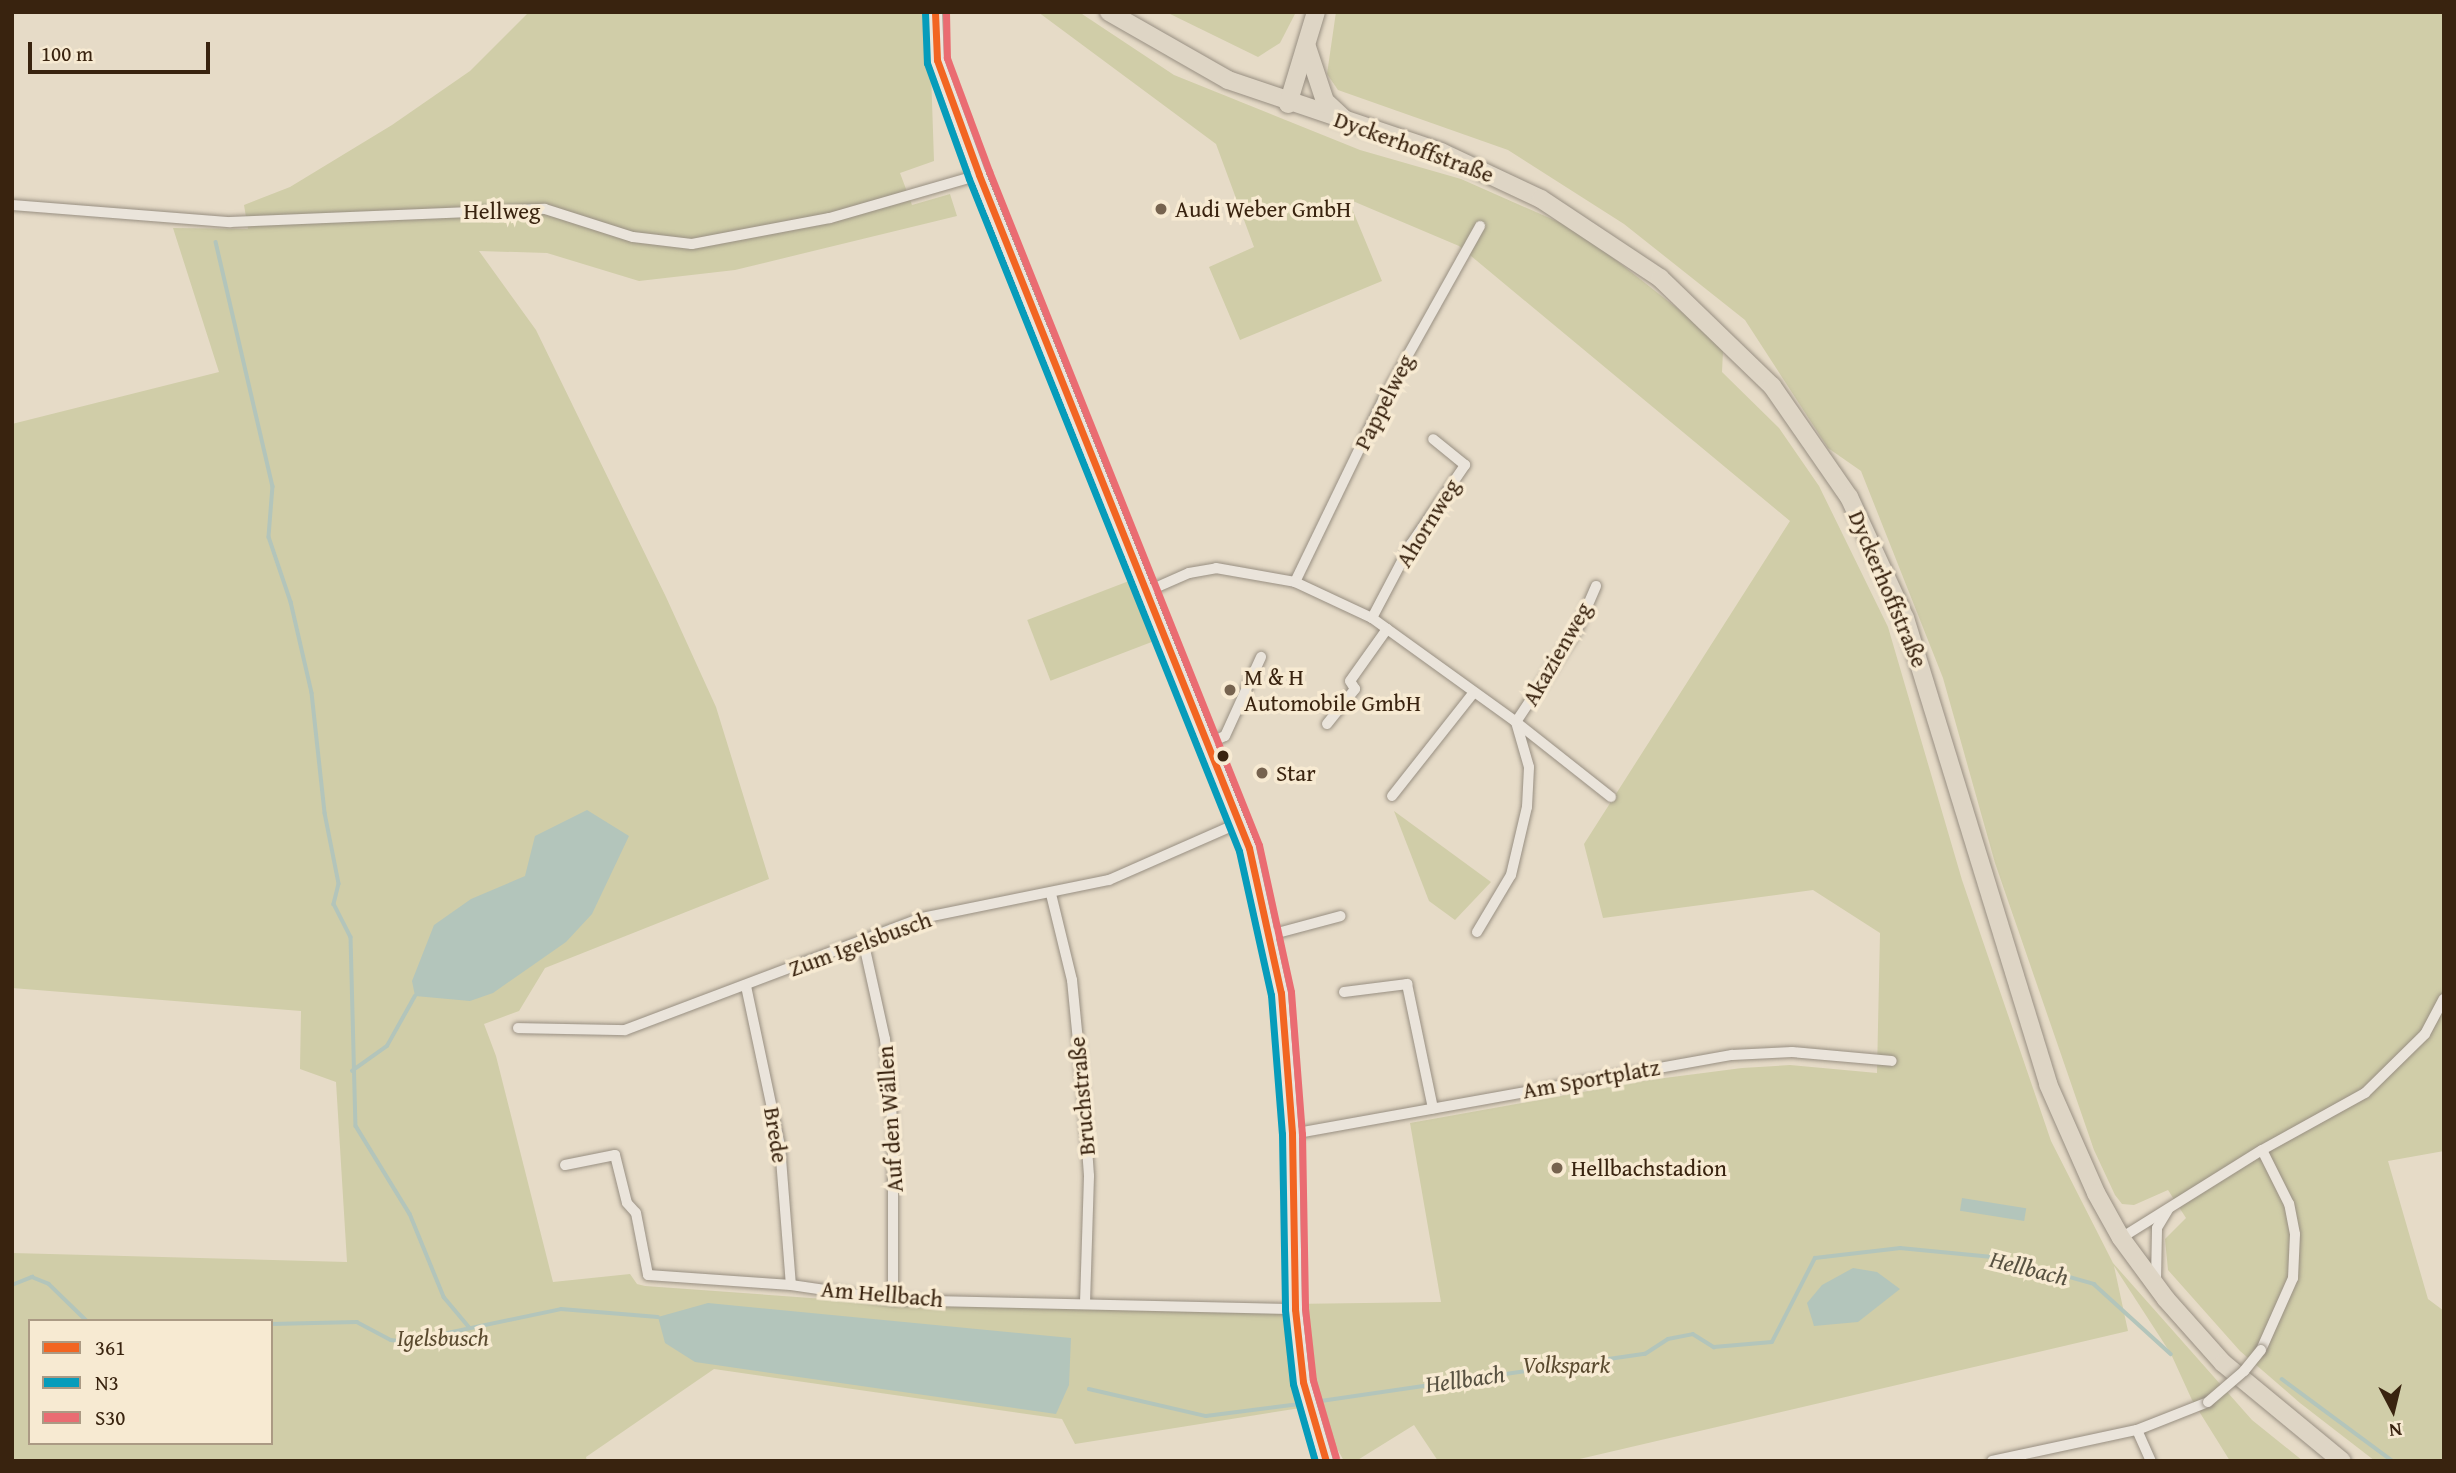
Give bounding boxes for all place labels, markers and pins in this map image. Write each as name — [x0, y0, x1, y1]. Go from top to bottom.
place label: Audi Weber GmbH — [1175, 195, 1351, 223]
marker: Audi Weber GmbH — [1153, 201, 1169, 217]
place label: M & H Automobile GmbH — [1244, 663, 1421, 717]
marker: M & H Automobile GmbH — [1222, 682, 1238, 698]
unlabelled marker — [1216, 749, 1230, 763]
place label: Star — [1276, 759, 1316, 787]
marker: Star — [1254, 765, 1270, 781]
place label: Hellbachstadion — [1571, 1154, 1727, 1182]
marker: Hellbachstadion — [1549, 1160, 1565, 1176]

